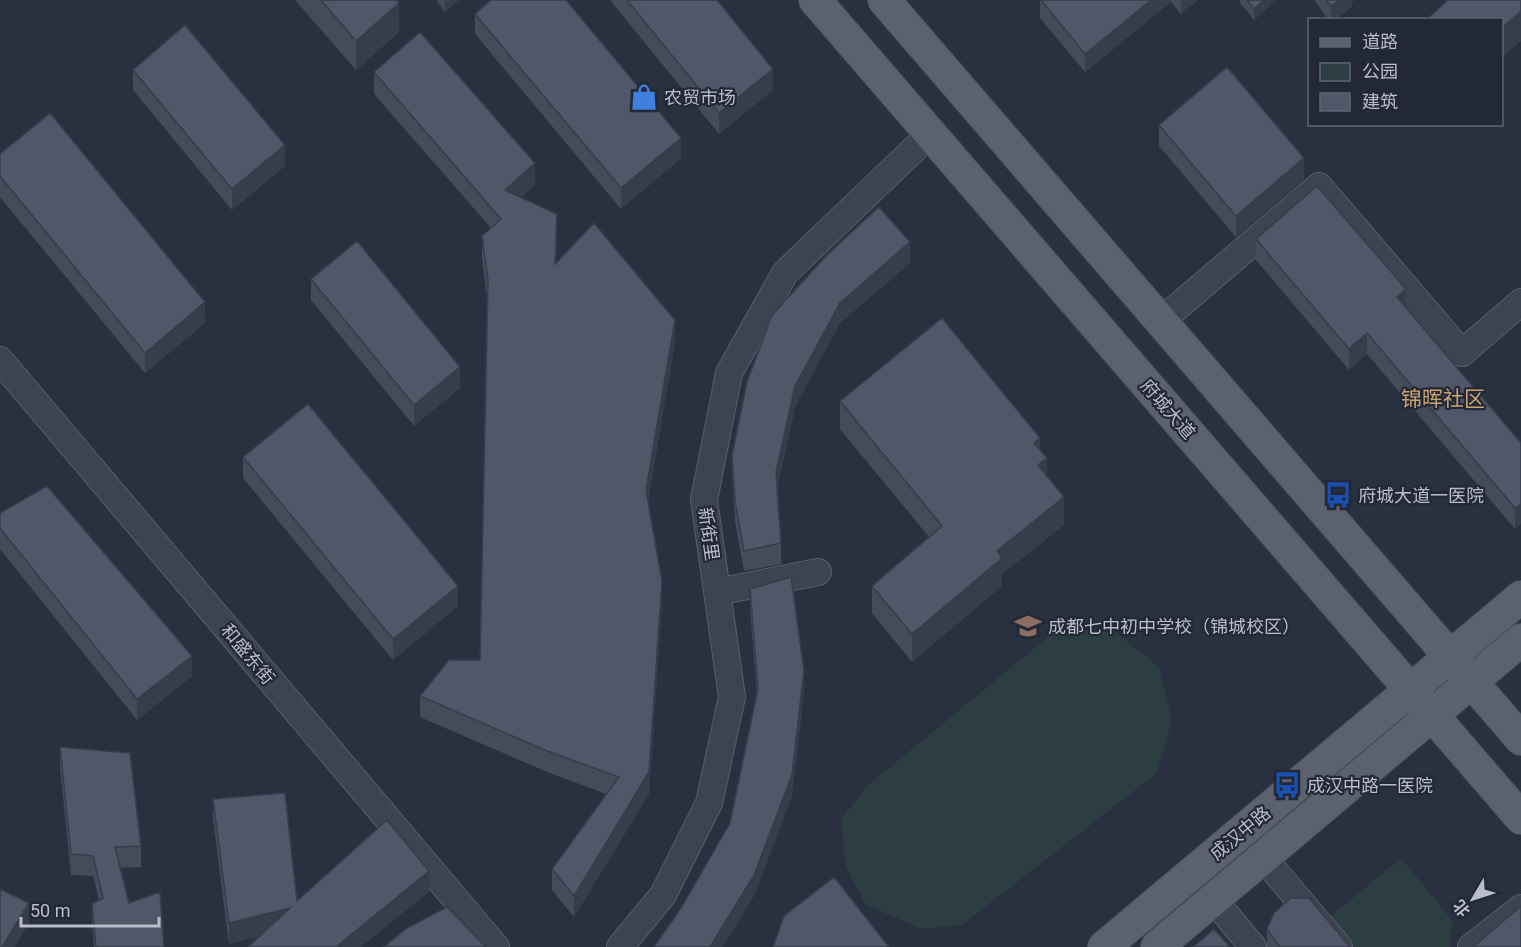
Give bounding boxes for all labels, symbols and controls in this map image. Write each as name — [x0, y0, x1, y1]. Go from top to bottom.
legend — [1308, 18, 1503, 126]
text: 道路 — [1362, 31, 1398, 52]
text: 公园 — [1362, 61, 1398, 82]
shop icon: 农贸市场 — [629, 82, 659, 112]
place label: 农贸市场 — [664, 87, 736, 108]
text: 建筑 — [1362, 91, 1398, 112]
street label: 府城大道 — [1136, 375, 1200, 443]
district label: 锦晖社区 — [1401, 387, 1485, 411]
bus stop icon: 府城大道一医院 — [1323, 480, 1353, 510]
place label: 府城大道一医院 — [1358, 485, 1484, 506]
street label: 新街里 — [695, 506, 723, 562]
school or university icon: 成都七中初中学校（锦城校区） — [1013, 611, 1043, 641]
place label: 成都七中初中学校（锦城校区） — [1048, 616, 1300, 637]
street label: 和盛东街 — [217, 620, 279, 688]
bus stop icon: 成汉中路一医院 — [1272, 770, 1302, 800]
place label: 成汉中路一医院 — [1307, 775, 1433, 796]
street label: 成汉中路 — [1206, 802, 1274, 864]
north arrow — [1443, 869, 1503, 929]
scale bar — [21, 890, 159, 928]
text: 北 — [1449, 896, 1474, 920]
text: 50 m — [30, 900, 70, 921]

